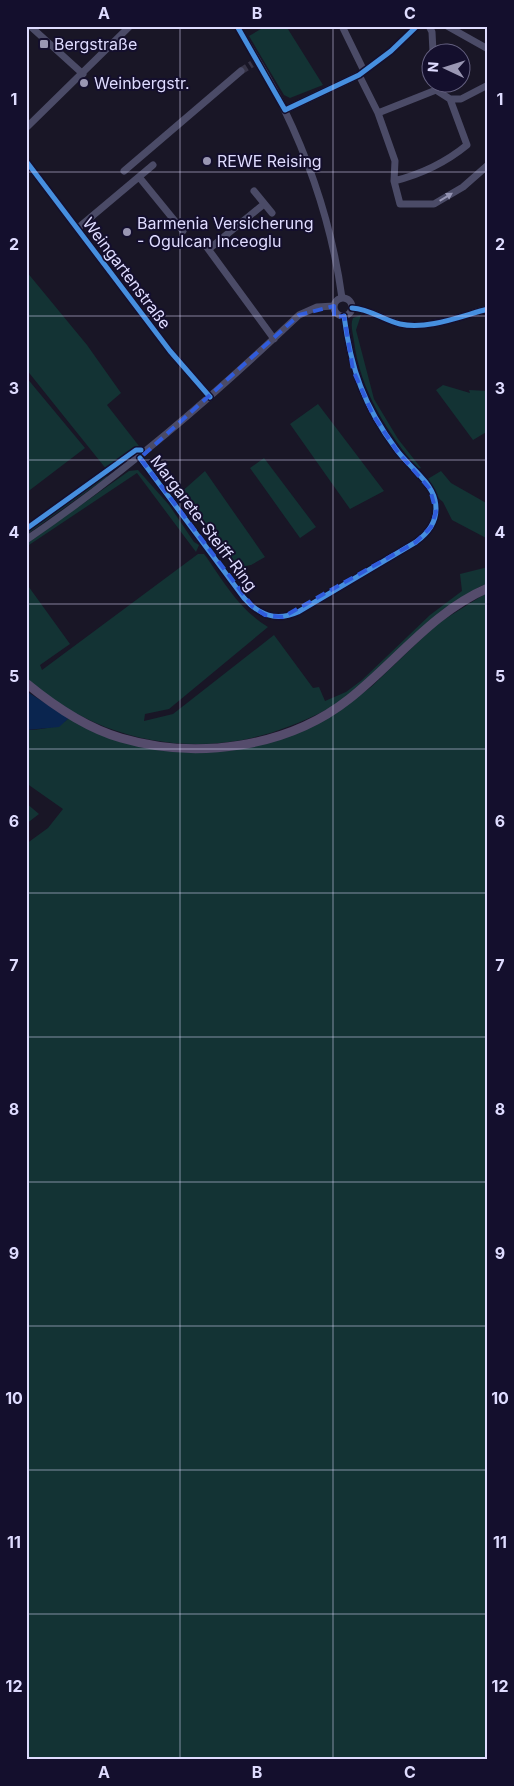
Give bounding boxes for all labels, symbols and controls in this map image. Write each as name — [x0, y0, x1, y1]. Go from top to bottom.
text: A — [98, 3, 110, 23]
text: B — [252, 3, 262, 23]
text: C — [404, 3, 416, 23]
place label: Bergstraße — [54, 34, 137, 54]
marker: Bergstraße — [38, 38, 50, 50]
north arrow — [422, 42, 472, 92]
text: N — [424, 61, 441, 73]
place label: Weinbergstr. — [94, 73, 190, 93]
marker: Weinbergstr. — [78, 77, 90, 89]
text: 1 — [11, 89, 17, 109]
text: 1 — [497, 89, 503, 109]
place label: REWE Reising — [217, 151, 322, 171]
marker: REWE Reising — [201, 155, 213, 167]
one-way arrow — [440, 192, 453, 201]
street label: Weingartenstraße — [79, 213, 175, 333]
place label: Barmenia Versicherung - Ogulcan Inceoglu — [137, 213, 313, 251]
marker: Barmenia Versicherung - Ogulcan Inceoglu — [121, 226, 133, 238]
text: 2 — [9, 234, 19, 254]
text: 2 — [495, 234, 505, 254]
text: 3 — [9, 378, 19, 398]
text: 3 — [495, 378, 505, 398]
street label: Margarete-Steiff-Ring — [146, 451, 262, 595]
text: 4 — [9, 522, 20, 542]
text: 4 — [495, 522, 506, 542]
text: 5 — [9, 666, 19, 686]
text: 5 — [495, 666, 505, 686]
text: 6 — [9, 811, 19, 831]
text: 6 — [495, 811, 505, 831]
text: 7 — [9, 955, 19, 975]
text: 7 — [495, 955, 505, 975]
text: 8 — [9, 1099, 19, 1119]
text: 8 — [495, 1099, 505, 1119]
text: 9 — [9, 1243, 19, 1263]
text: 9 — [495, 1243, 505, 1263]
text: 10 — [5, 1388, 23, 1408]
text: 10 — [491, 1388, 509, 1408]
text: 11 — [7, 1532, 21, 1552]
text: 11 — [493, 1532, 507, 1552]
text: 12 — [6, 1676, 22, 1696]
text: 12 — [492, 1676, 508, 1696]
text: A — [98, 1762, 110, 1782]
text: B — [252, 1762, 262, 1782]
text: C — [404, 1762, 416, 1782]

